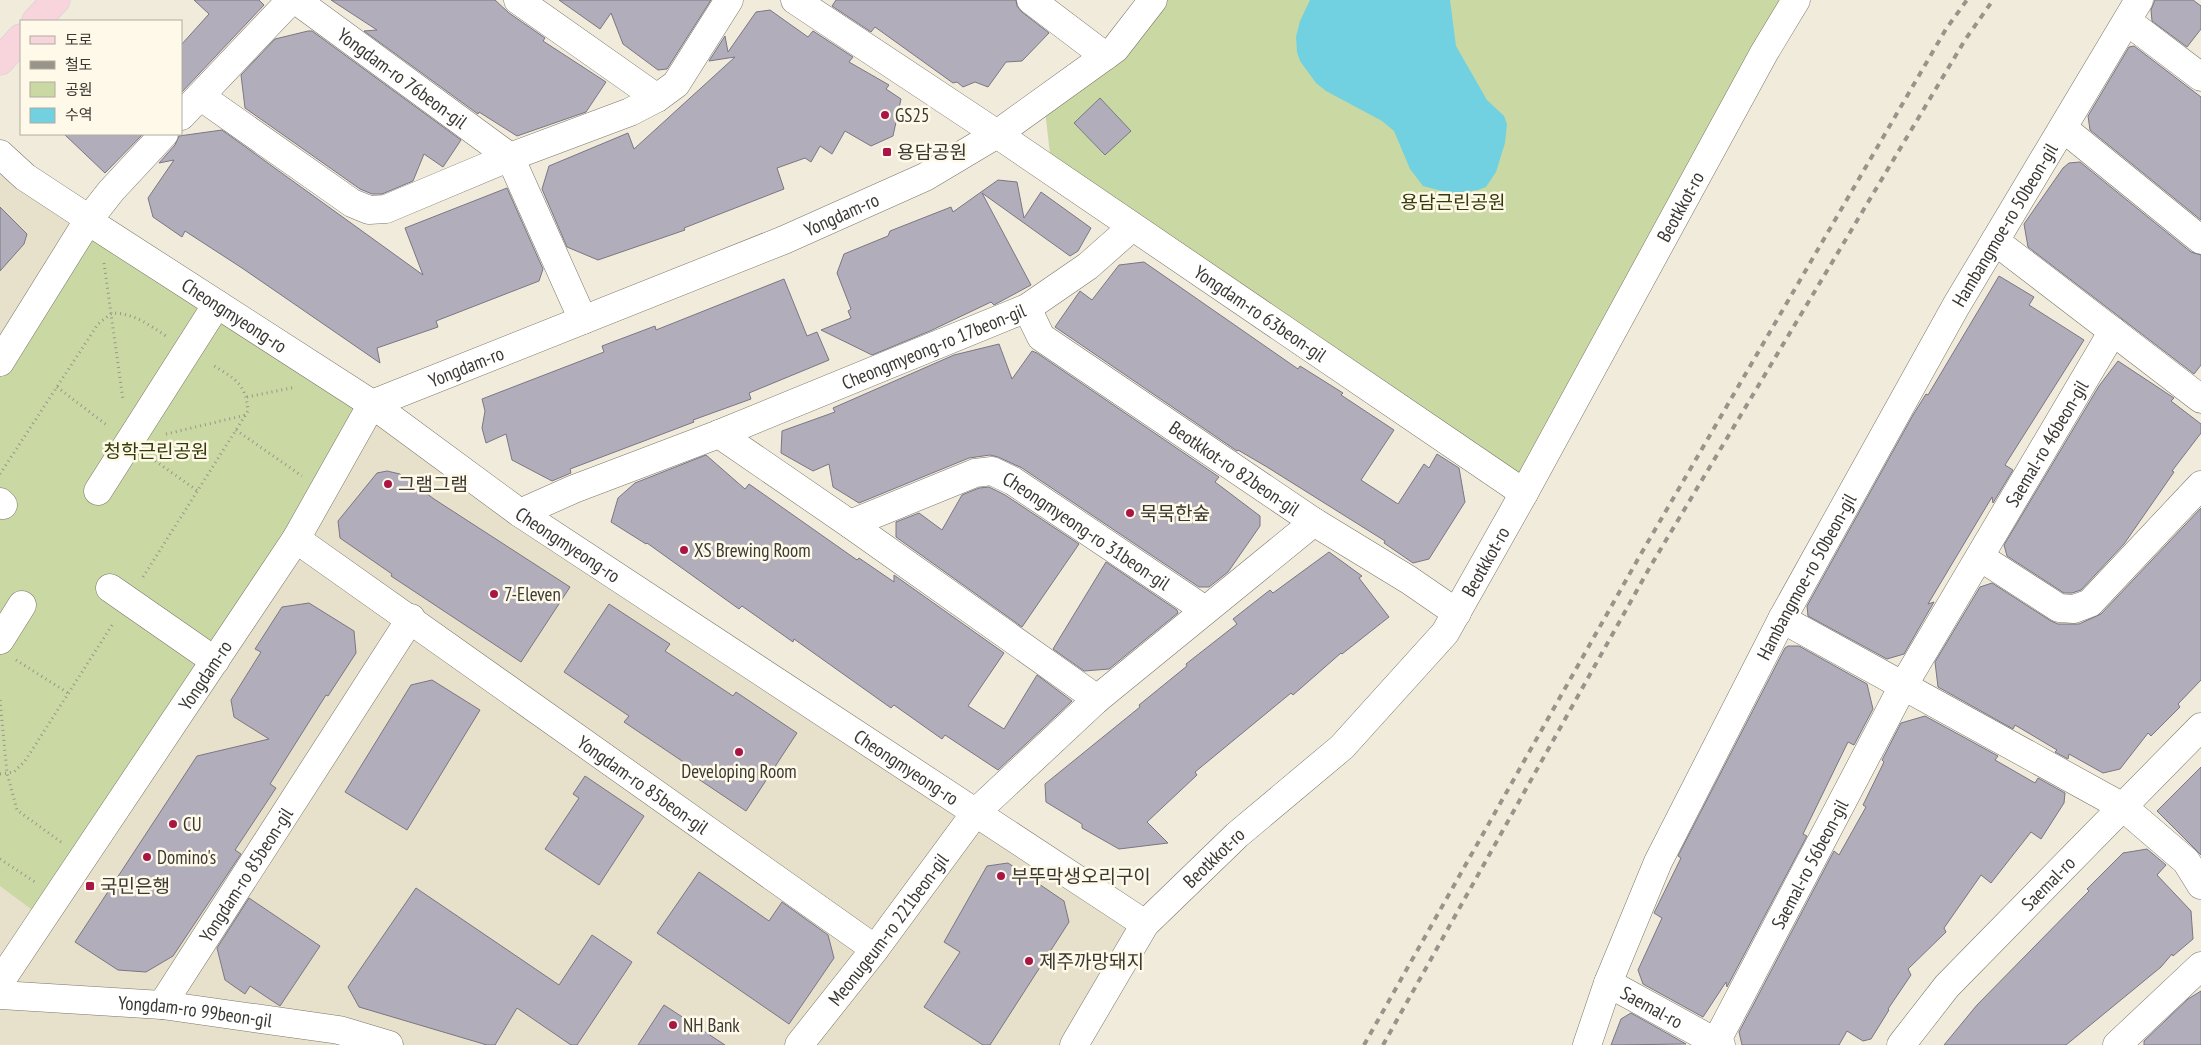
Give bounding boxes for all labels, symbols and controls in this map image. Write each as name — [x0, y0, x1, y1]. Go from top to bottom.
legend — [20, 20, 182, 135]
street label: Yongdam-ro 76beon-gil — [333, 22, 473, 134]
text: 도로 — [65, 30, 93, 49]
text: 철도 — [65, 55, 93, 74]
text: 공원 — [65, 80, 93, 99]
place label: GS25 — [895, 103, 930, 127]
text: 수역 — [65, 105, 93, 124]
marker: GS25 — [879, 109, 891, 121]
street label: Hambangmoe-ro 50beon-gil — [1947, 138, 2063, 311]
place label: 용담공원 — [897, 140, 967, 164]
marker: 용담공원 — [881, 146, 893, 158]
street label: Beotkkot-ro — [1651, 167, 1709, 246]
street label: Yongdam-ro — [800, 187, 882, 241]
park label: 용담근린공원 — [1401, 190, 1505, 214]
street label: Yongdam-ro 63beon-gil — [1189, 260, 1332, 367]
street label: Cheongmyeong-ro — [177, 273, 291, 358]
street label: Cheongmyeong-ro 17beon-gil — [838, 298, 1030, 395]
street label: Yongdam-ro — [425, 341, 507, 392]
street label: Saemal-ro 46beon-gil — [2000, 375, 2094, 511]
street label: Beotkkot-ro 82beon-gil — [1165, 415, 1305, 521]
park label: 청학근린공원 — [104, 439, 208, 463]
street label: Cheongmyeong-ro 31beon-gil — [999, 466, 1175, 595]
place label: 그램그램 — [398, 472, 468, 496]
marker: 그램그램 — [382, 478, 394, 490]
street label: Hambangmoe-ro 50beon-gil — [1751, 489, 1862, 664]
street label: Cheongmyeong-ro — [511, 501, 625, 588]
place label: 묵묵한숲 — [1140, 501, 1210, 525]
marker: 묵묵한숲 — [1124, 507, 1136, 519]
street label: Beotkkot-ro — [1456, 522, 1515, 601]
place label: XS Brewing Room — [694, 538, 811, 562]
marker: XS Brewing Room — [678, 544, 690, 556]
place label: 7-Eleven — [504, 582, 561, 606]
marker: 7-Eleven — [488, 588, 500, 600]
street label: Yongdam-ro — [173, 636, 237, 715]
street label: Cheongmyeong-ro — [849, 724, 963, 810]
street label: Yongdam-ro 85beon-gil — [573, 730, 714, 840]
marker: Developing Room — [733, 746, 745, 758]
place label: Developing Room — [681, 759, 797, 783]
street label: Saemal-ro 56beon-gil — [1766, 795, 1854, 933]
street label: Yongdam-ro 85beon-gil — [194, 802, 298, 946]
place label: CU — [183, 812, 202, 836]
marker: CU — [167, 818, 179, 830]
street label: Beotkkot-ro — [1178, 822, 1249, 893]
place label: Domino's — [157, 845, 216, 869]
street label: Meonugeum-ro 221beon-gil — [823, 848, 954, 1010]
marker: Domino's — [141, 851, 153, 863]
street label: Saemal-ro — [2016, 851, 2080, 915]
place label: 부뚜막생오리구이 — [1011, 864, 1151, 888]
marker: 부뚜막생오리구이 — [995, 870, 1007, 882]
place label: 국민은행 — [100, 874, 170, 898]
marker: 국민은행 — [84, 880, 96, 892]
place label: 제주까망돼지 — [1039, 949, 1144, 973]
marker: 제주까망돼지 — [1023, 955, 1035, 967]
street label: Saemal-ro — [1617, 980, 1687, 1034]
street label: Yongdam-ro 99beon-gil — [117, 990, 274, 1033]
place label: NH Bank — [683, 1013, 740, 1037]
marker: NH Bank — [667, 1019, 679, 1031]

